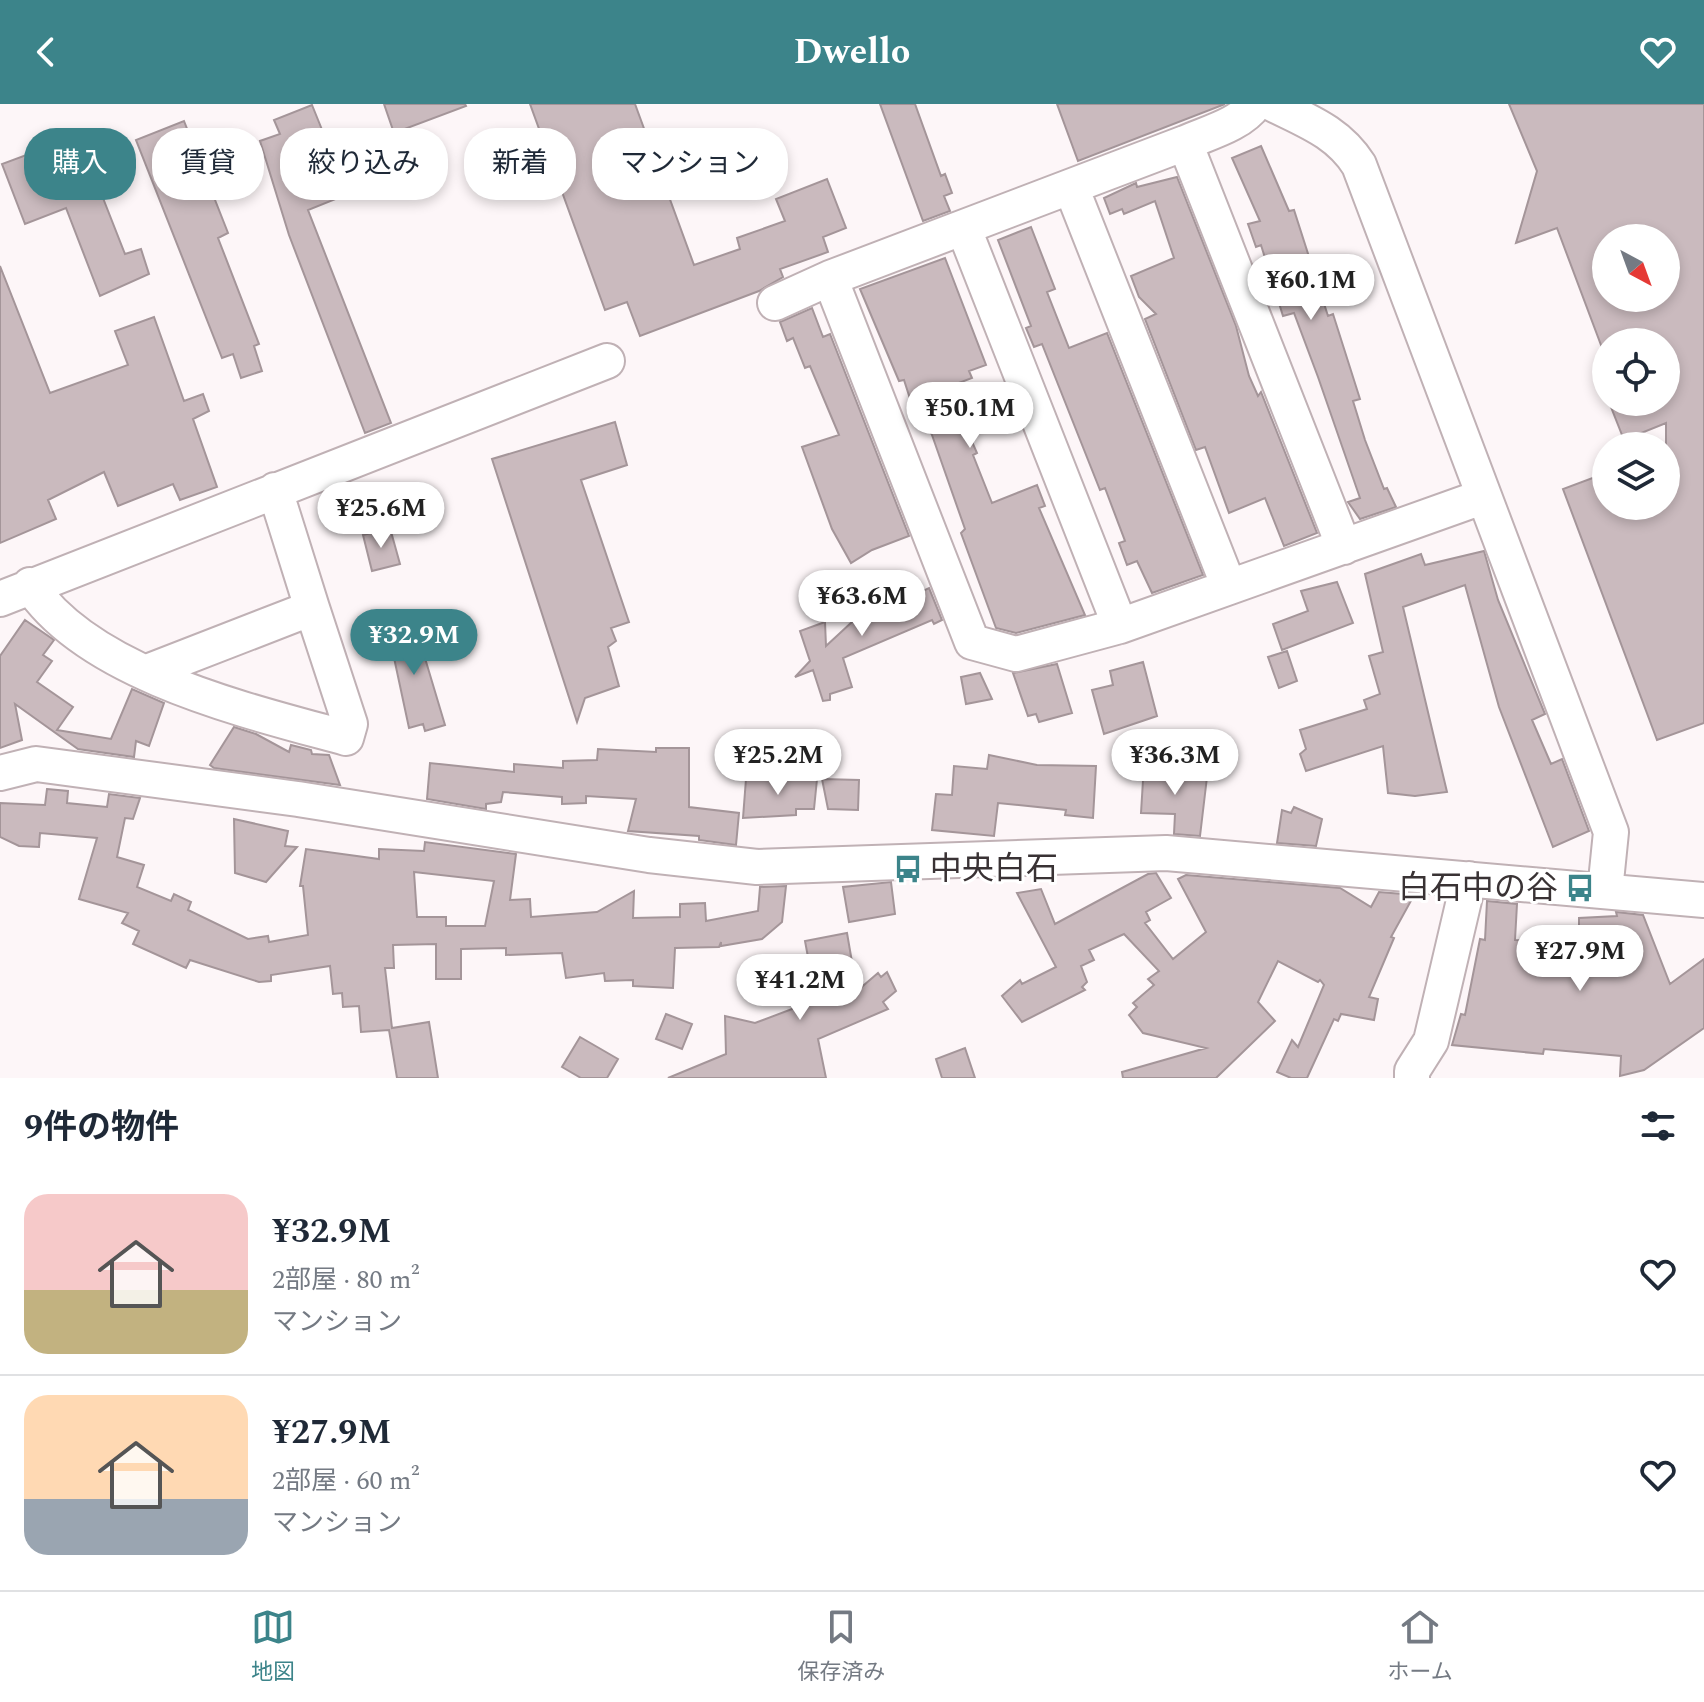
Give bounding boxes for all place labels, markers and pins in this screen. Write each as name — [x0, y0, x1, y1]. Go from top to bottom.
pin: ¥60.1M — [1246, 254, 1376, 322]
pin: ¥50.1M — [905, 382, 1035, 450]
pin: ¥25.6M — [316, 482, 446, 550]
pin: ¥63.6M — [797, 570, 927, 638]
pin: ¥32.9M — [349, 609, 479, 677]
pin: ¥25.2M — [713, 729, 843, 797]
pin: ¥36.3M — [1110, 729, 1240, 797]
place label: 中央白石 — [930, 845, 1058, 894]
bus stop icon: 中央白石 — [893, 854, 923, 884]
place label: 白石中の谷 — [1398, 864, 1558, 913]
bus stop icon: 白石中の谷 — [1565, 873, 1595, 903]
pin: ¥27.9M — [1515, 925, 1645, 993]
pin: ¥41.2M — [735, 954, 865, 1022]

